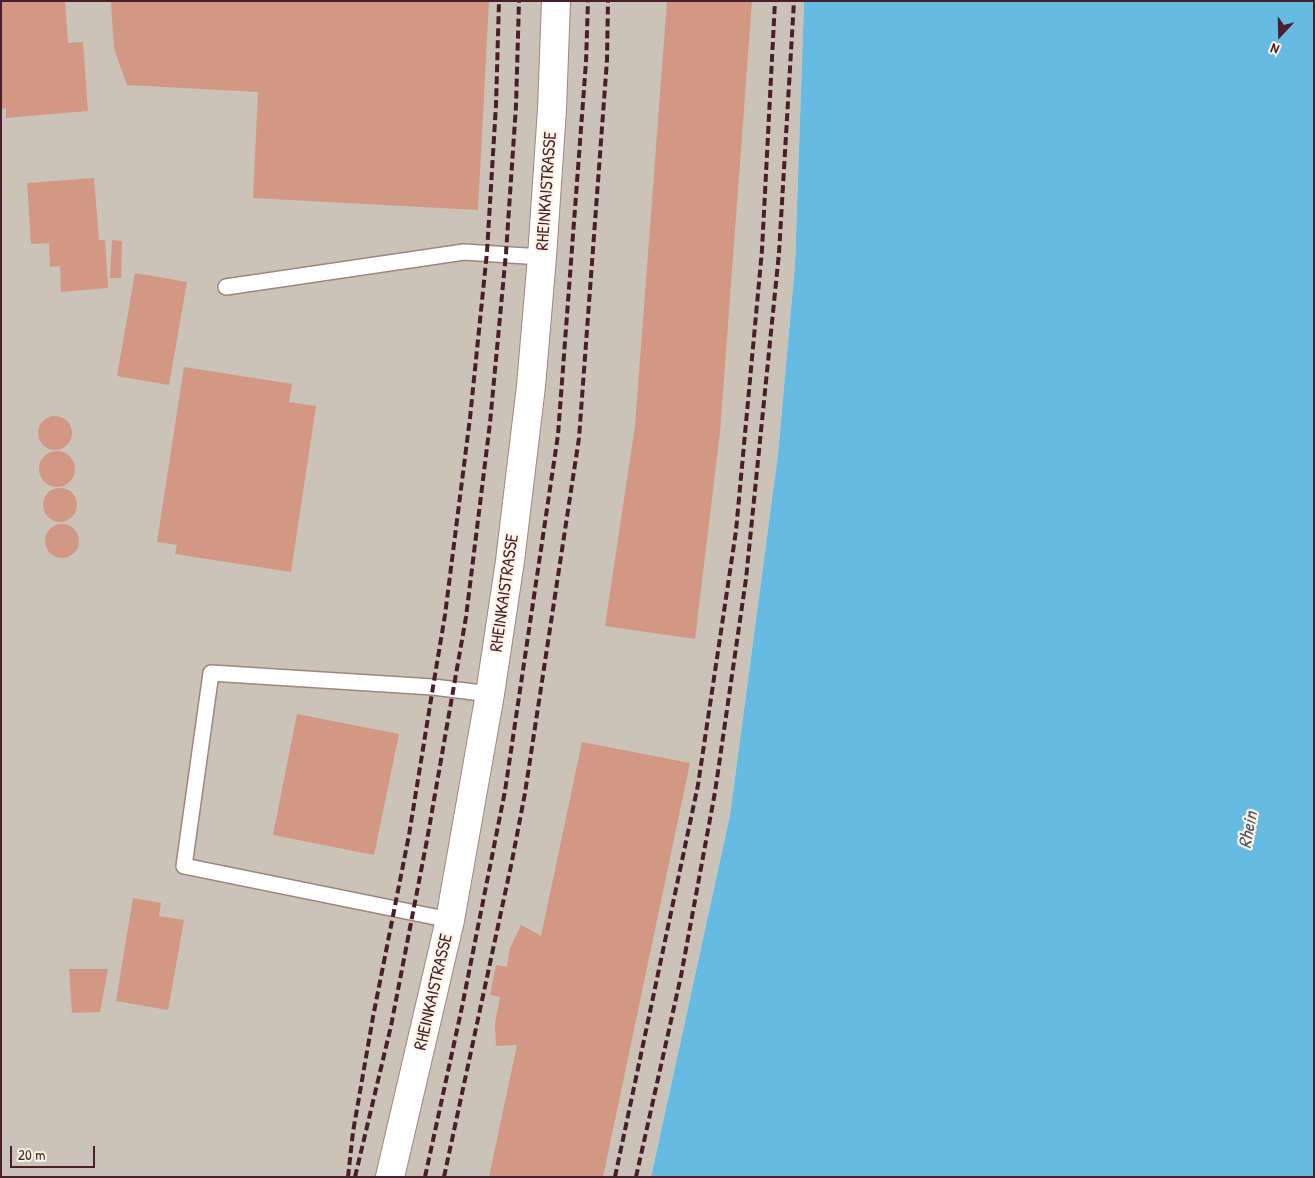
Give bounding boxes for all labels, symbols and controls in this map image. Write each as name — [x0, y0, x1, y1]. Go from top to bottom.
north arrow — [1255, 10, 1305, 60]
text: N — [1268, 39, 1281, 60]
street label: RHEINKAISTRASSE — [532, 131, 562, 251]
street label: RHEINKAISTRASSE — [486, 533, 524, 653]
water label: Rhein — [1234, 810, 1264, 850]
street label: RHEINKAISTRASSE — [410, 932, 458, 1052]
scale bar — [12, 1136, 98, 1168]
text: 20 m — [18, 1144, 45, 1165]

